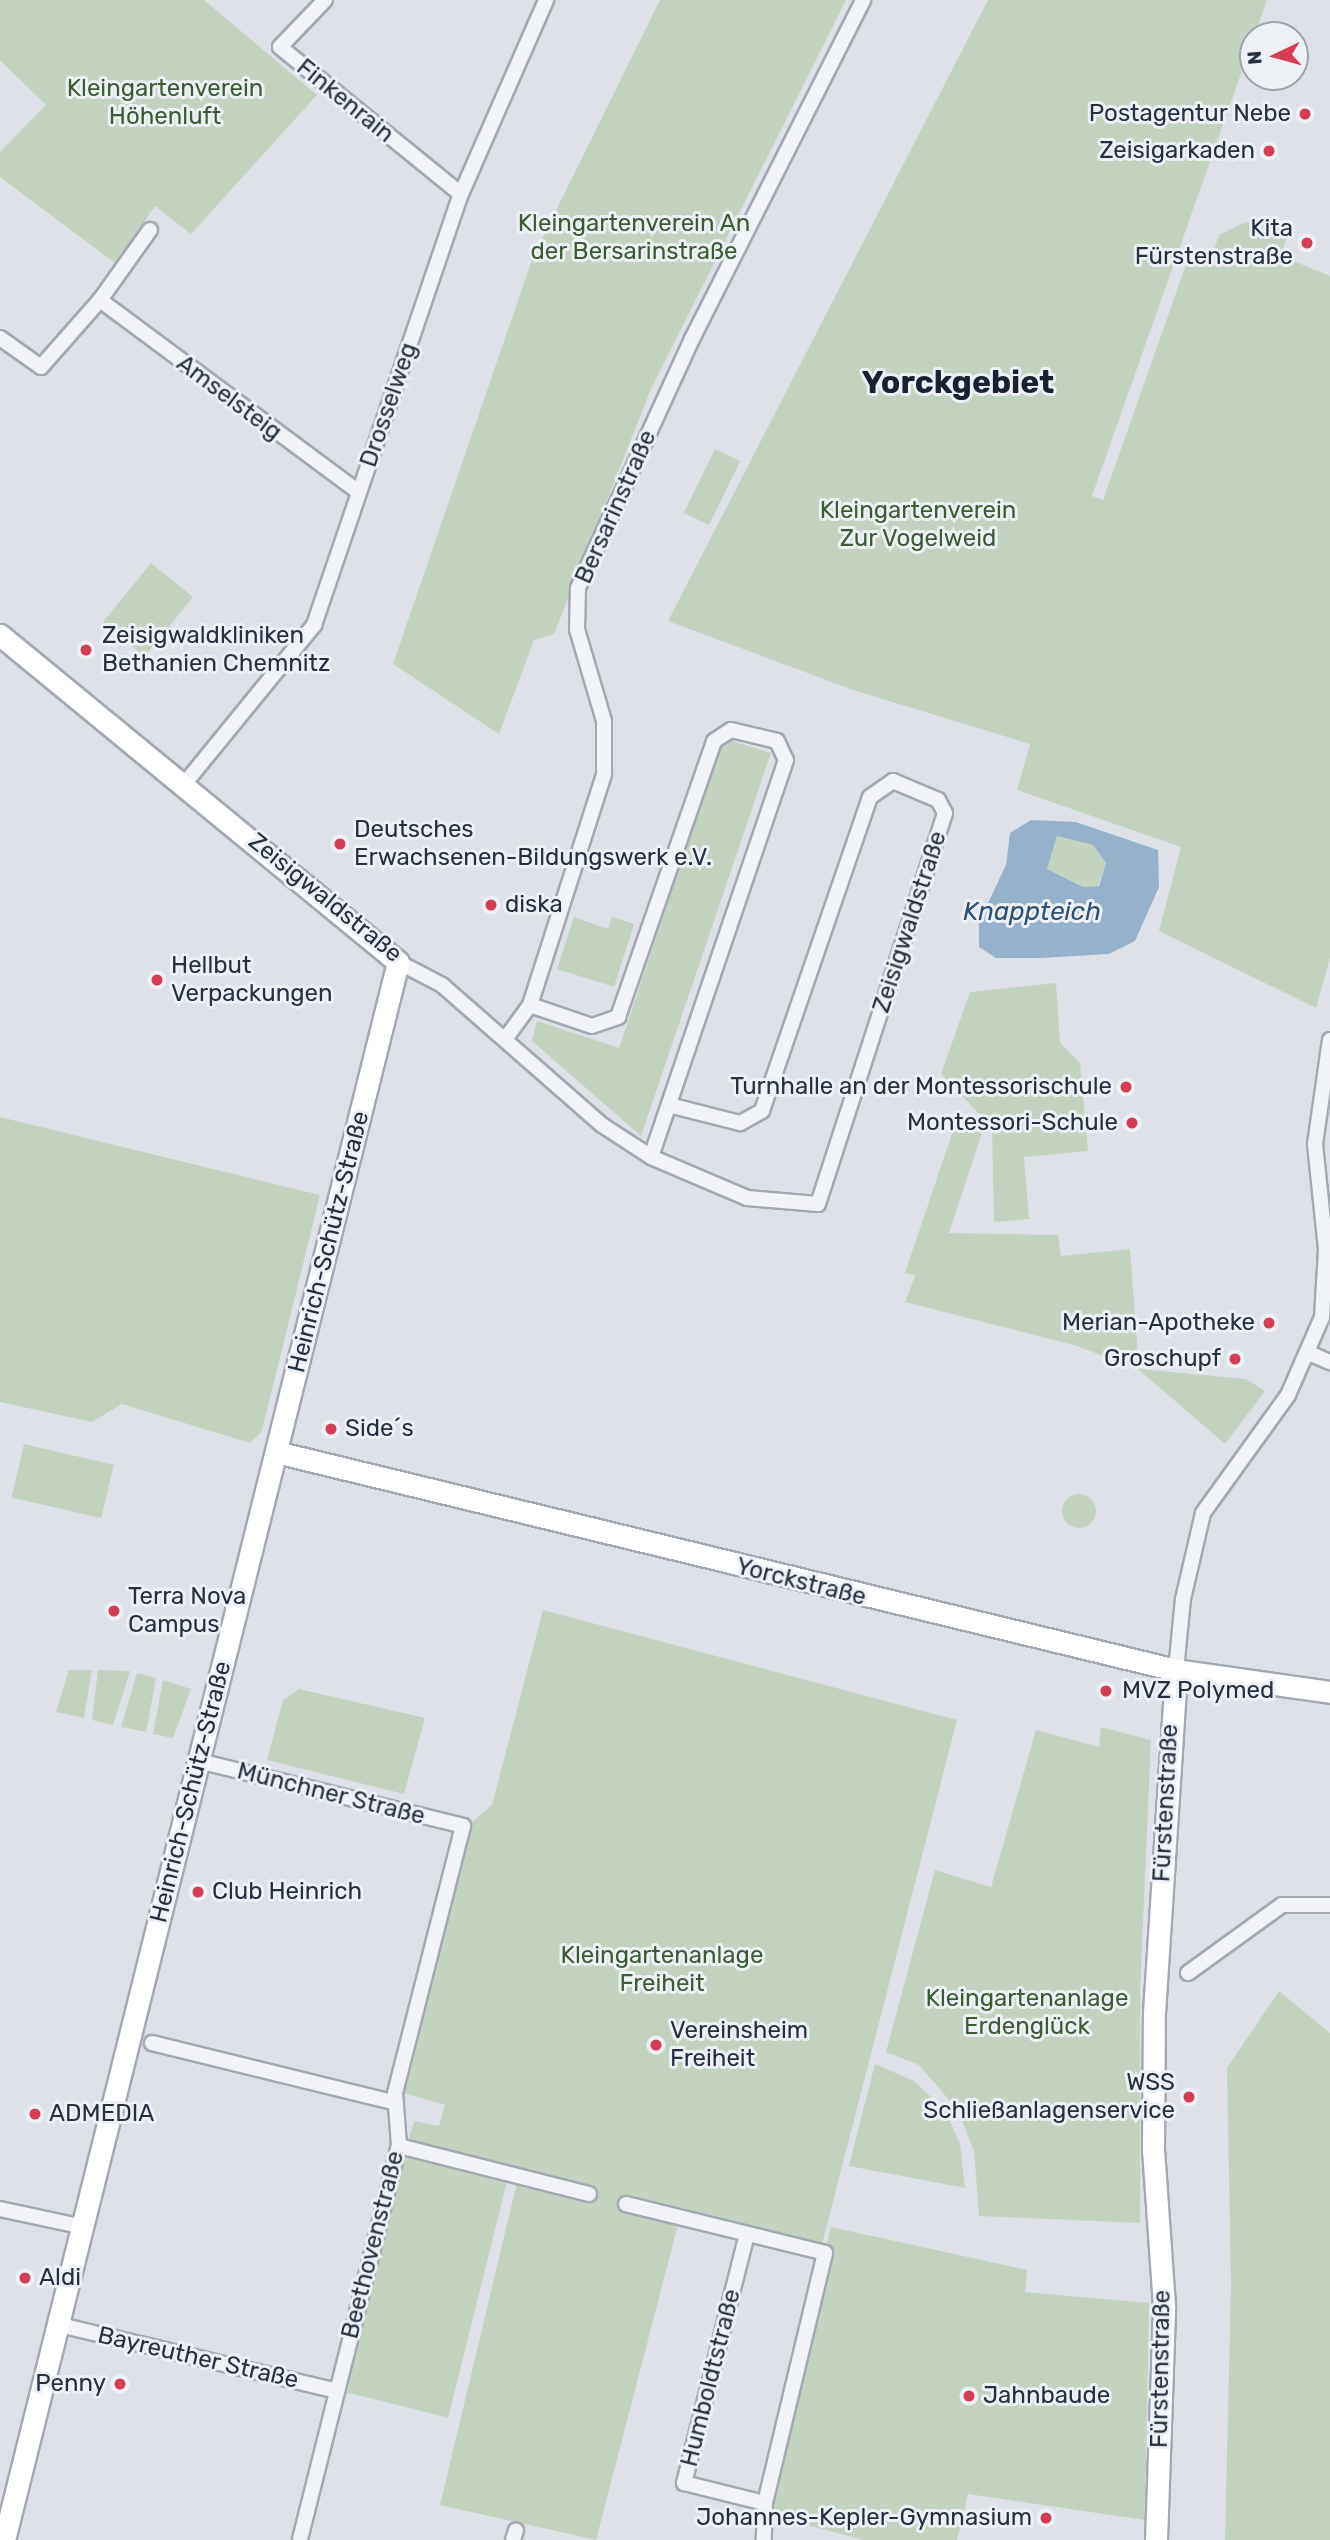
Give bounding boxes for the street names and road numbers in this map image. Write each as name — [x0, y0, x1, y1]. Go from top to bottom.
street label: Finkenrain — [291, 53, 399, 149]
street label: Drosselweg — [354, 339, 424, 471]
street label: Amselsteig — [171, 349, 287, 447]
street label: Bersarinstraße — [569, 426, 663, 588]
street label: Zeisigwaldstraße — [242, 827, 408, 969]
street label: Zeisigwaldstraße — [867, 828, 953, 1016]
street label: Heinrich-Schütz-Straße — [283, 1108, 375, 1376]
street label: Yorckstraße — [733, 1552, 869, 1612]
street label: Heinrich-Schütz-Straße — [145, 1658, 237, 1926]
street label: Fürstenstraße — [1147, 1723, 1185, 1883]
street label: Münchner Straße — [234, 1757, 428, 1831]
street label: Beethovenstraße — [336, 2148, 410, 2342]
street label: Humboldtstraße — [675, 2286, 747, 2470]
street label: Fürstenstraße — [1145, 2290, 1177, 2448]
street label: Bayreuther Straße — [95, 2321, 301, 2395]

